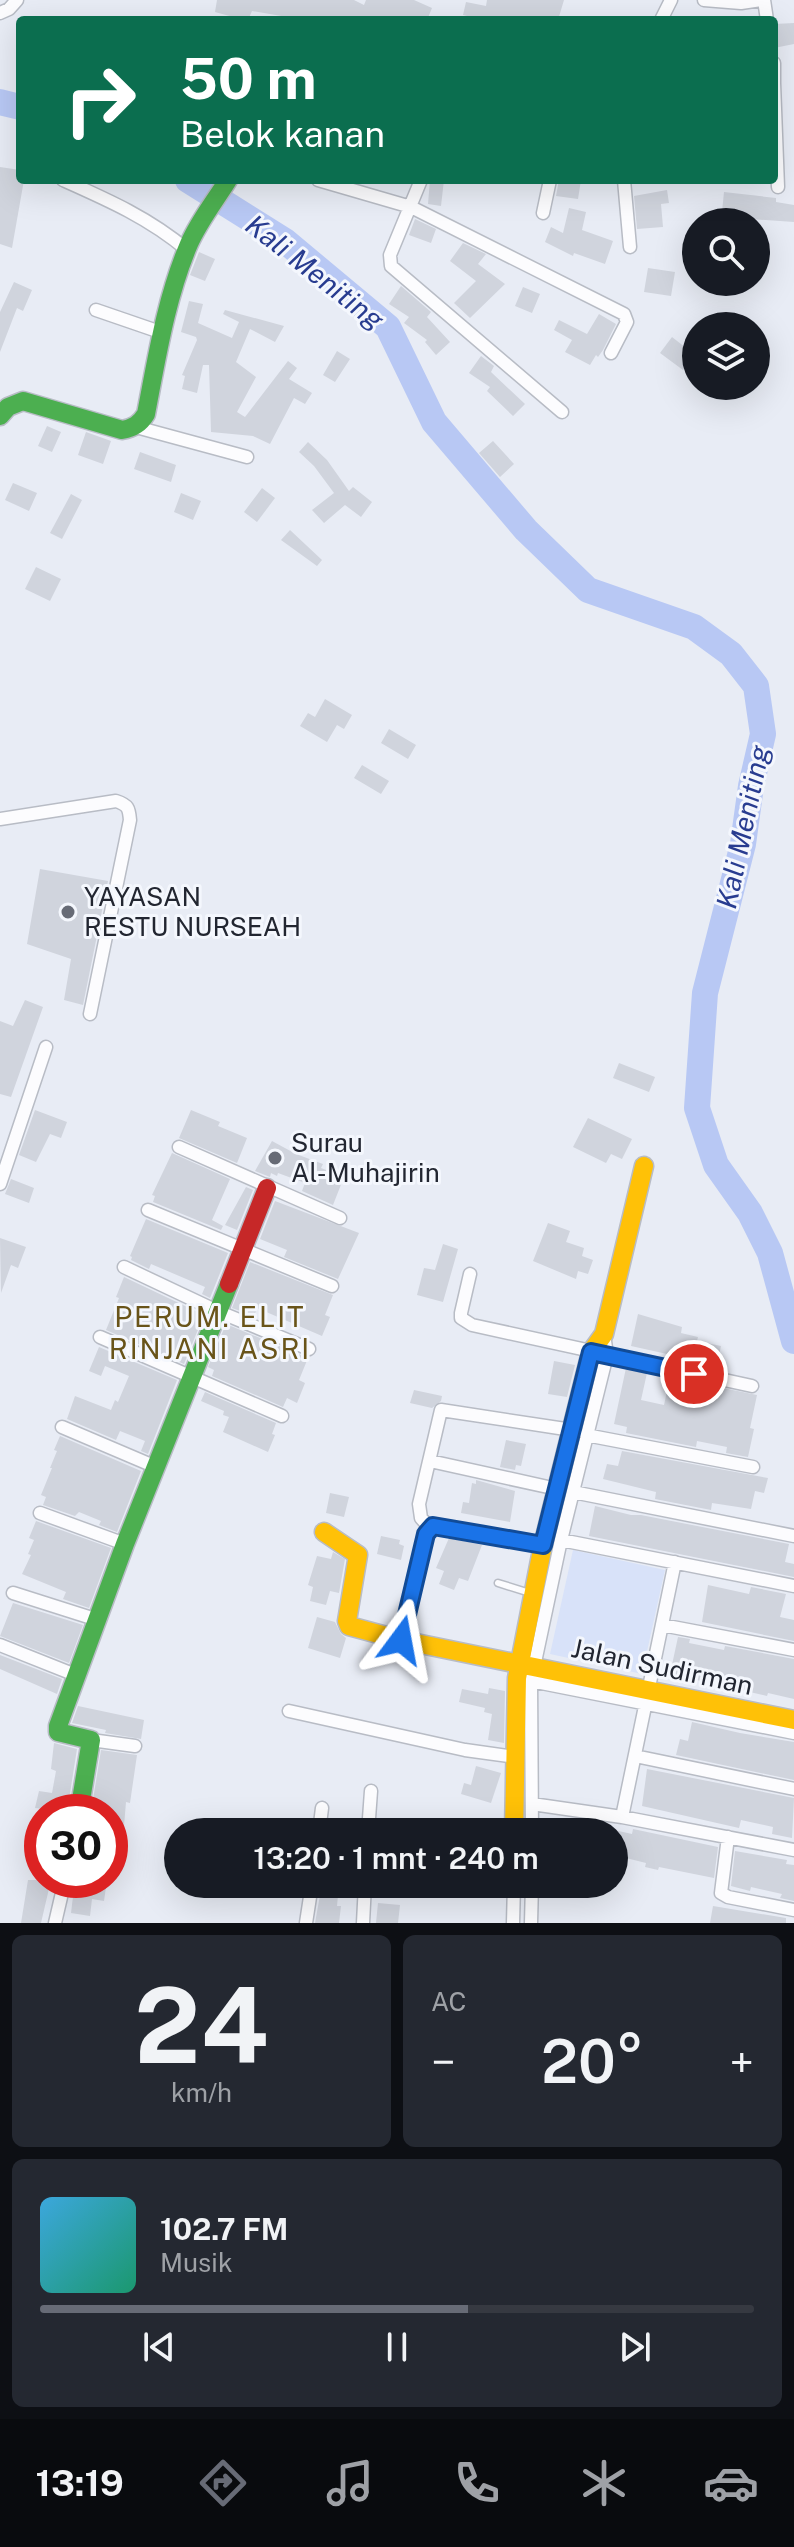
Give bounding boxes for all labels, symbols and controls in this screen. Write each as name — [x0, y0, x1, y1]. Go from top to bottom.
text: 50 m — [180, 46, 317, 112]
icon: right — [48, 48, 152, 152]
text: Belok kanan — [180, 113, 385, 155]
water label: Kali Meniting — [240, 207, 391, 336]
map controls — [682, 208, 770, 400]
button: search — [682, 208, 770, 296]
button: layers — [682, 312, 770, 400]
water label: Kali Meniting — [709, 742, 776, 912]
place label: YAYASAN RESTU NURSEAH — [84, 881, 301, 942]
marker: YAYASAN RESTU NURSEAH — [59, 903, 77, 921]
place label: Surau Al-Muhajirin — [291, 1127, 440, 1188]
marker: Surau Al-Muhajirin — [266, 1149, 284, 1167]
district label: PERUM. ELIT RINJANI ASRI — [109, 1300, 311, 1365]
pin — [660, 1340, 728, 1408]
icon: arrive — [672, 1352, 716, 1396]
position arrow — [359, 1598, 443, 1682]
street label: Jalan Sudirman — [569, 1632, 756, 1701]
speed limit sign: 30 — [24, 1794, 128, 1898]
text: 13:20 · 1 mnt · 240 m — [253, 1840, 539, 1876]
text: 24 — [134, 1964, 269, 2086]
text: AC — [431, 1986, 466, 2017]
text: 20° — [541, 2026, 644, 2097]
text: − — [431, 2036, 455, 2088]
text: + — [730, 2036, 754, 2088]
text: km/h — [171, 2077, 232, 2108]
text: 102.7 FM — [160, 2211, 288, 2247]
text: Musik — [160, 2247, 232, 2278]
icon: previous — [137, 2325, 181, 2369]
icon: pause — [375, 2325, 419, 2369]
icon: next — [613, 2325, 657, 2369]
icon: directions — [195, 2455, 251, 2511]
icon: music — [322, 2455, 378, 2511]
icon: phone — [449, 2455, 505, 2511]
icon: climate — [576, 2455, 632, 2511]
icon: car — [703, 2455, 759, 2511]
text: 13:19 — [35, 2462, 124, 2504]

